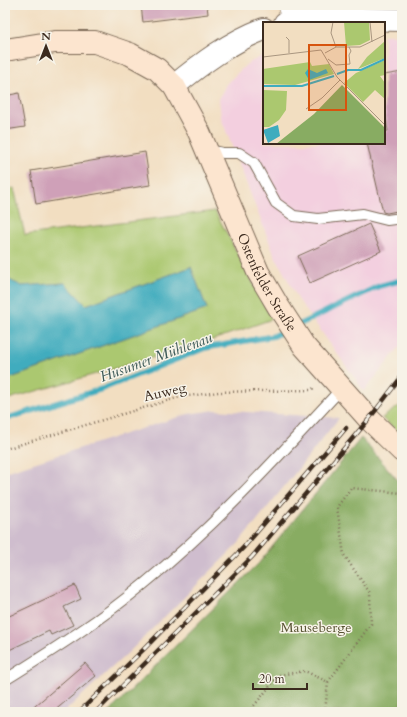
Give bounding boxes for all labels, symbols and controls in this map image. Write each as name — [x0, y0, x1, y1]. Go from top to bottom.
inset map — [263, 22, 385, 144]
north arrow — [26, 26, 66, 66]
text: N — [41, 29, 51, 44]
street label: Ostenfelder Straße — [233, 230, 302, 335]
water label: Husumer Mühlenau — [97, 327, 215, 387]
street label: Auweg — [142, 378, 188, 406]
park label: Mauseberge — [280, 618, 352, 637]
scale bar — [253, 665, 307, 691]
text: 20 m — [259, 671, 286, 687]

